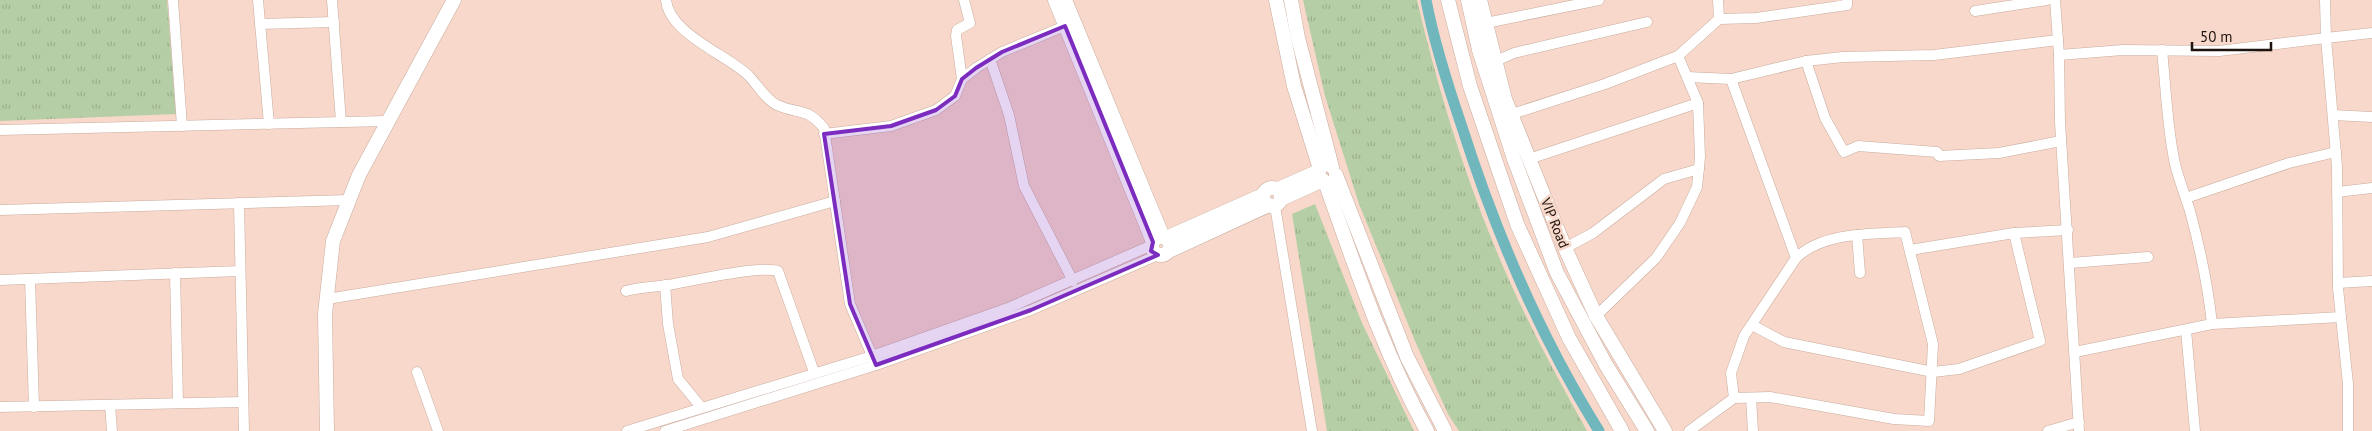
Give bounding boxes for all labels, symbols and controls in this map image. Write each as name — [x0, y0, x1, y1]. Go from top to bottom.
scale bar — [2192, 20, 2271, 52]
text: 50 m — [2200, 27, 2233, 46]
street label: VIP Road — [1536, 194, 1573, 251]

